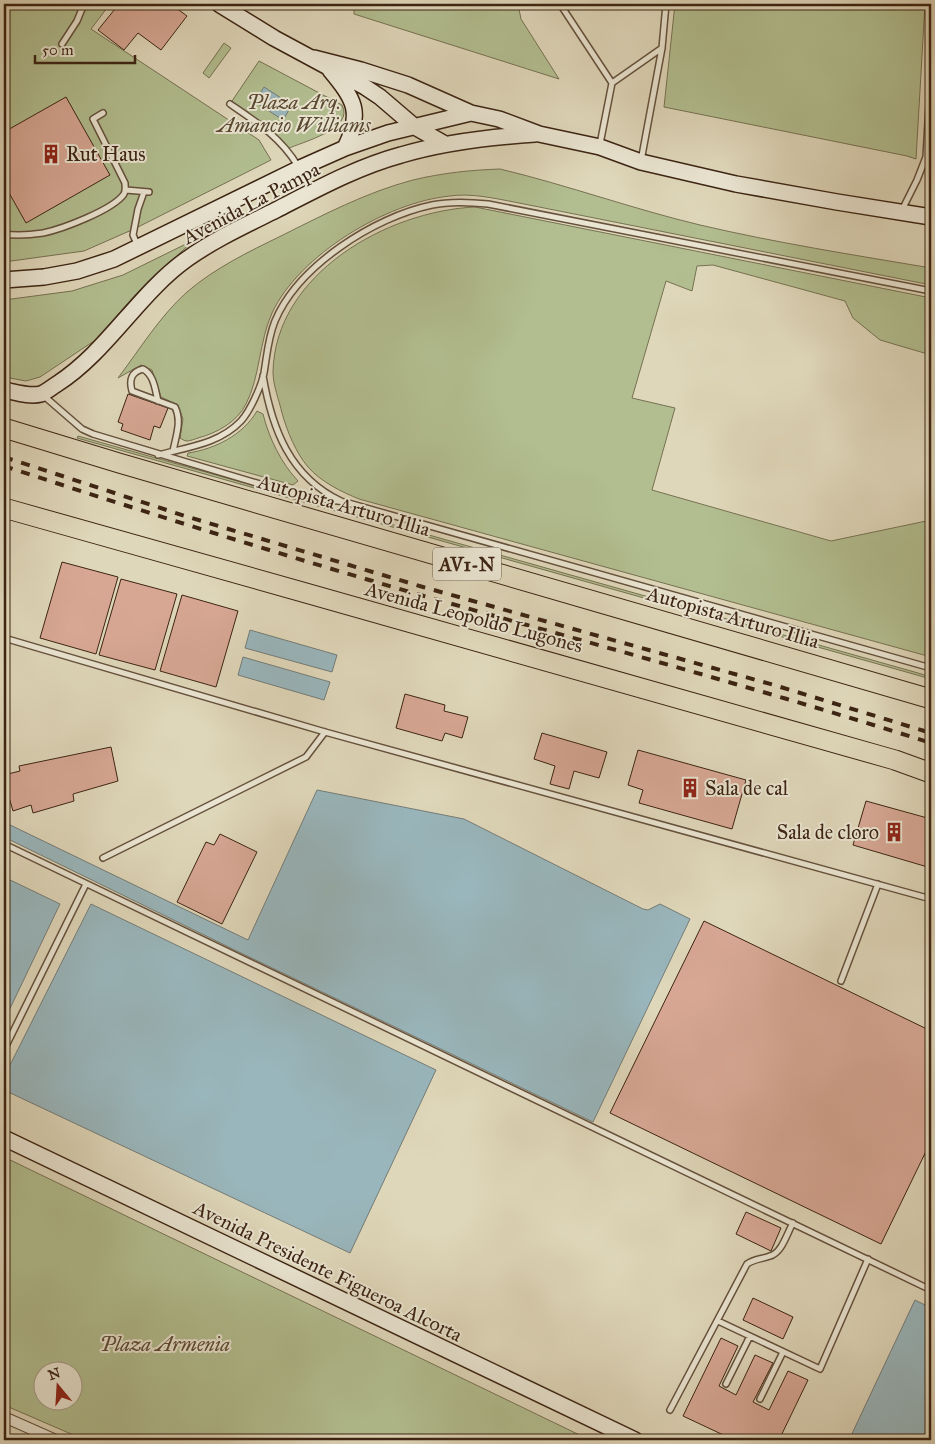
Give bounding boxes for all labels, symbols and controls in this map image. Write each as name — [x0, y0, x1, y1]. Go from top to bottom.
scale bar — [35, 32, 135, 64]
text: 50 m — [42, 41, 74, 59]
park label: Plaza Arq. Amancio Williams — [215, 90, 372, 137]
place label: Rut Haus — [66, 142, 146, 166]
building icon: Rut Haus — [40, 143, 62, 165]
street label: Avenida La Pampa — [178, 157, 324, 250]
street label: Autopista Arturo Illia — [254, 469, 433, 541]
road number: AV1-N — [433, 548, 501, 580]
street label: Avenida Leopoldo Lugones — [361, 576, 585, 659]
street label: Autopista Arturo Illia — [643, 581, 822, 653]
place label: Sala de cal — [705, 776, 789, 800]
building icon: Sala de cal — [679, 777, 701, 799]
place label: Sala de cloro — [777, 820, 879, 844]
building icon: Sala de cloro — [883, 821, 905, 843]
street label: Avenida Presidente Figueroa Alcorta — [188, 1195, 467, 1348]
park label: Plaza Armenia — [100, 1332, 230, 1356]
north arrow — [32, 1362, 82, 1412]
text: N — [46, 1364, 63, 1384]

